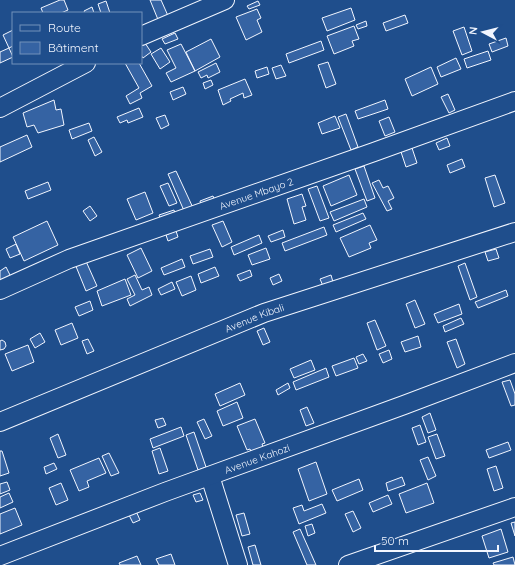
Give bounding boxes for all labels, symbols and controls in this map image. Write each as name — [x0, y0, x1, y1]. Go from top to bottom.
legend — [12, 12, 142, 64]
north arrow — [463, 12, 503, 52]
text: Route — [48, 20, 81, 35]
text: N — [466, 26, 481, 36]
text: Bâtiment — [48, 40, 98, 55]
street label: Avenue Mbayo 2 — [218, 174, 295, 212]
street label: Avenue Kibali — [223, 300, 286, 335]
street label: Avenue Kahozi — [223, 441, 291, 476]
scale bar — [375, 527, 498, 553]
text: 50 m — [381, 533, 409, 548]

